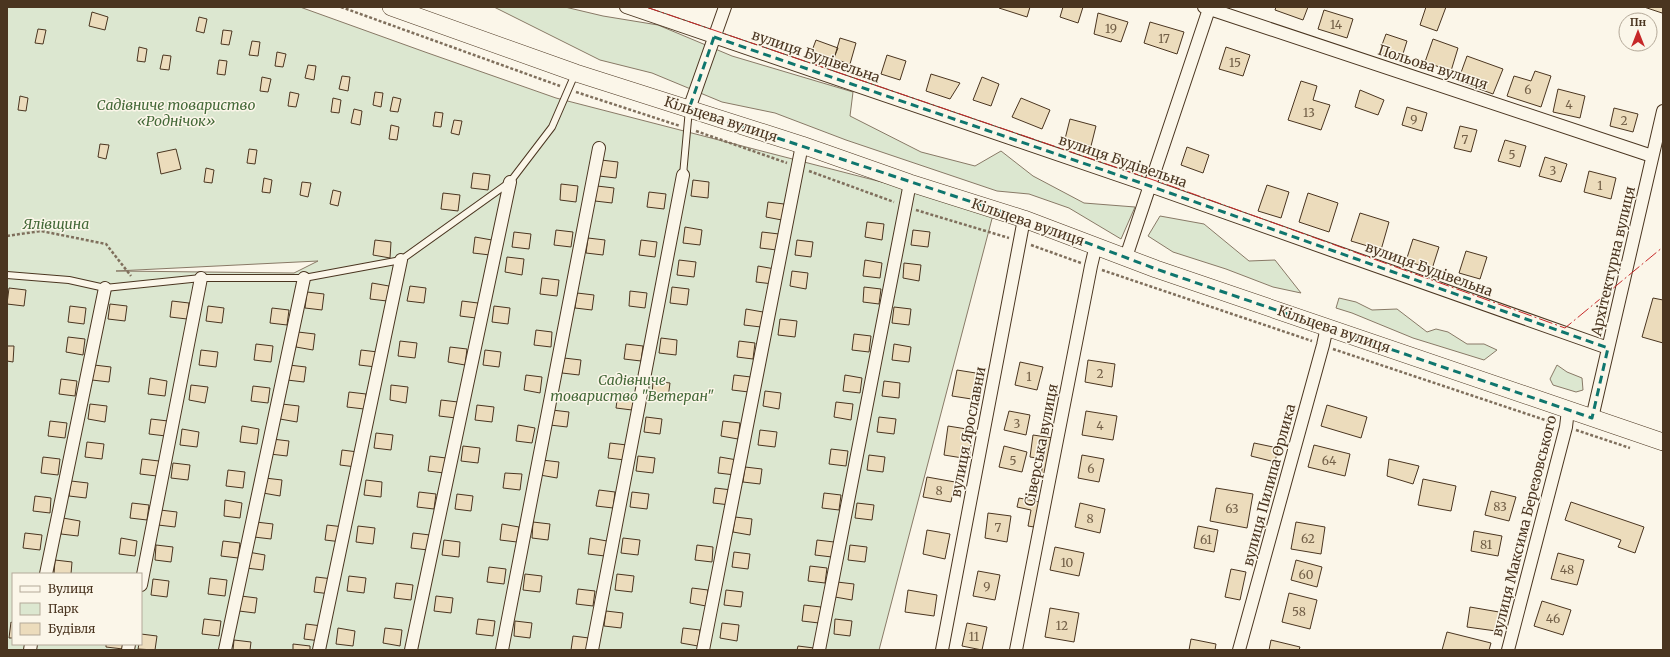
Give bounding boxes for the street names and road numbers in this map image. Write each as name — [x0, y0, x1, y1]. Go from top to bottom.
street label: вулиця Будівельна — [750, 26, 883, 87]
street label: Польова вулиця — [1376, 41, 1490, 93]
street label: Кільцева вулиця — [662, 92, 780, 146]
street label: вулиця Будівельна — [1057, 131, 1190, 192]
street label: Архітектурна вулиця — [1587, 184, 1639, 339]
street label: Кільцева вулиця — [969, 194, 1087, 250]
street label: вулиця Будівельна — [1363, 238, 1496, 301]
street label: Кільцева вулиця — [1275, 301, 1393, 357]
street label: вулиця Ярославни — [947, 365, 990, 499]
street label: Сіверська вулиця — [1020, 382, 1062, 508]
street label: вулиця Пилипа Орлика — [1239, 401, 1299, 568]
street label: вулиця Максима Березовського — [1488, 413, 1560, 639]

